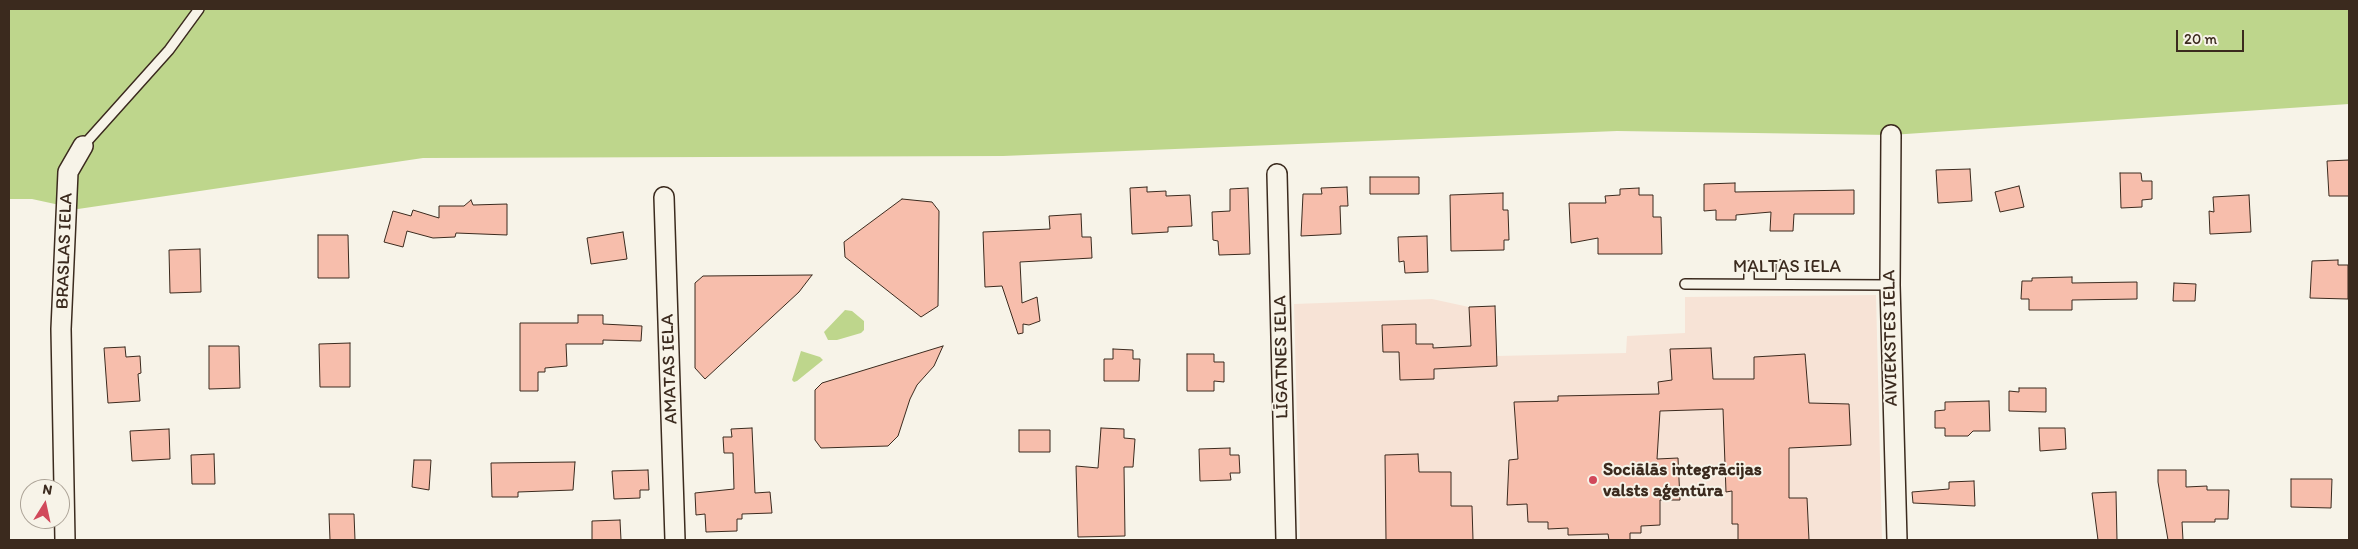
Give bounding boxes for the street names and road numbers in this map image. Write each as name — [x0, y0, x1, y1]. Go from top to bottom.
street label: BRASLAS IELA — [52, 192, 78, 310]
street label: MALTAS IELA — [1733, 256, 1841, 278]
street label: AIVIEKSTES IELA — [1879, 270, 1903, 406]
street label: LĪGATNES IELA — [1270, 295, 1294, 419]
street label: AMATAS IELA — [657, 313, 683, 425]

